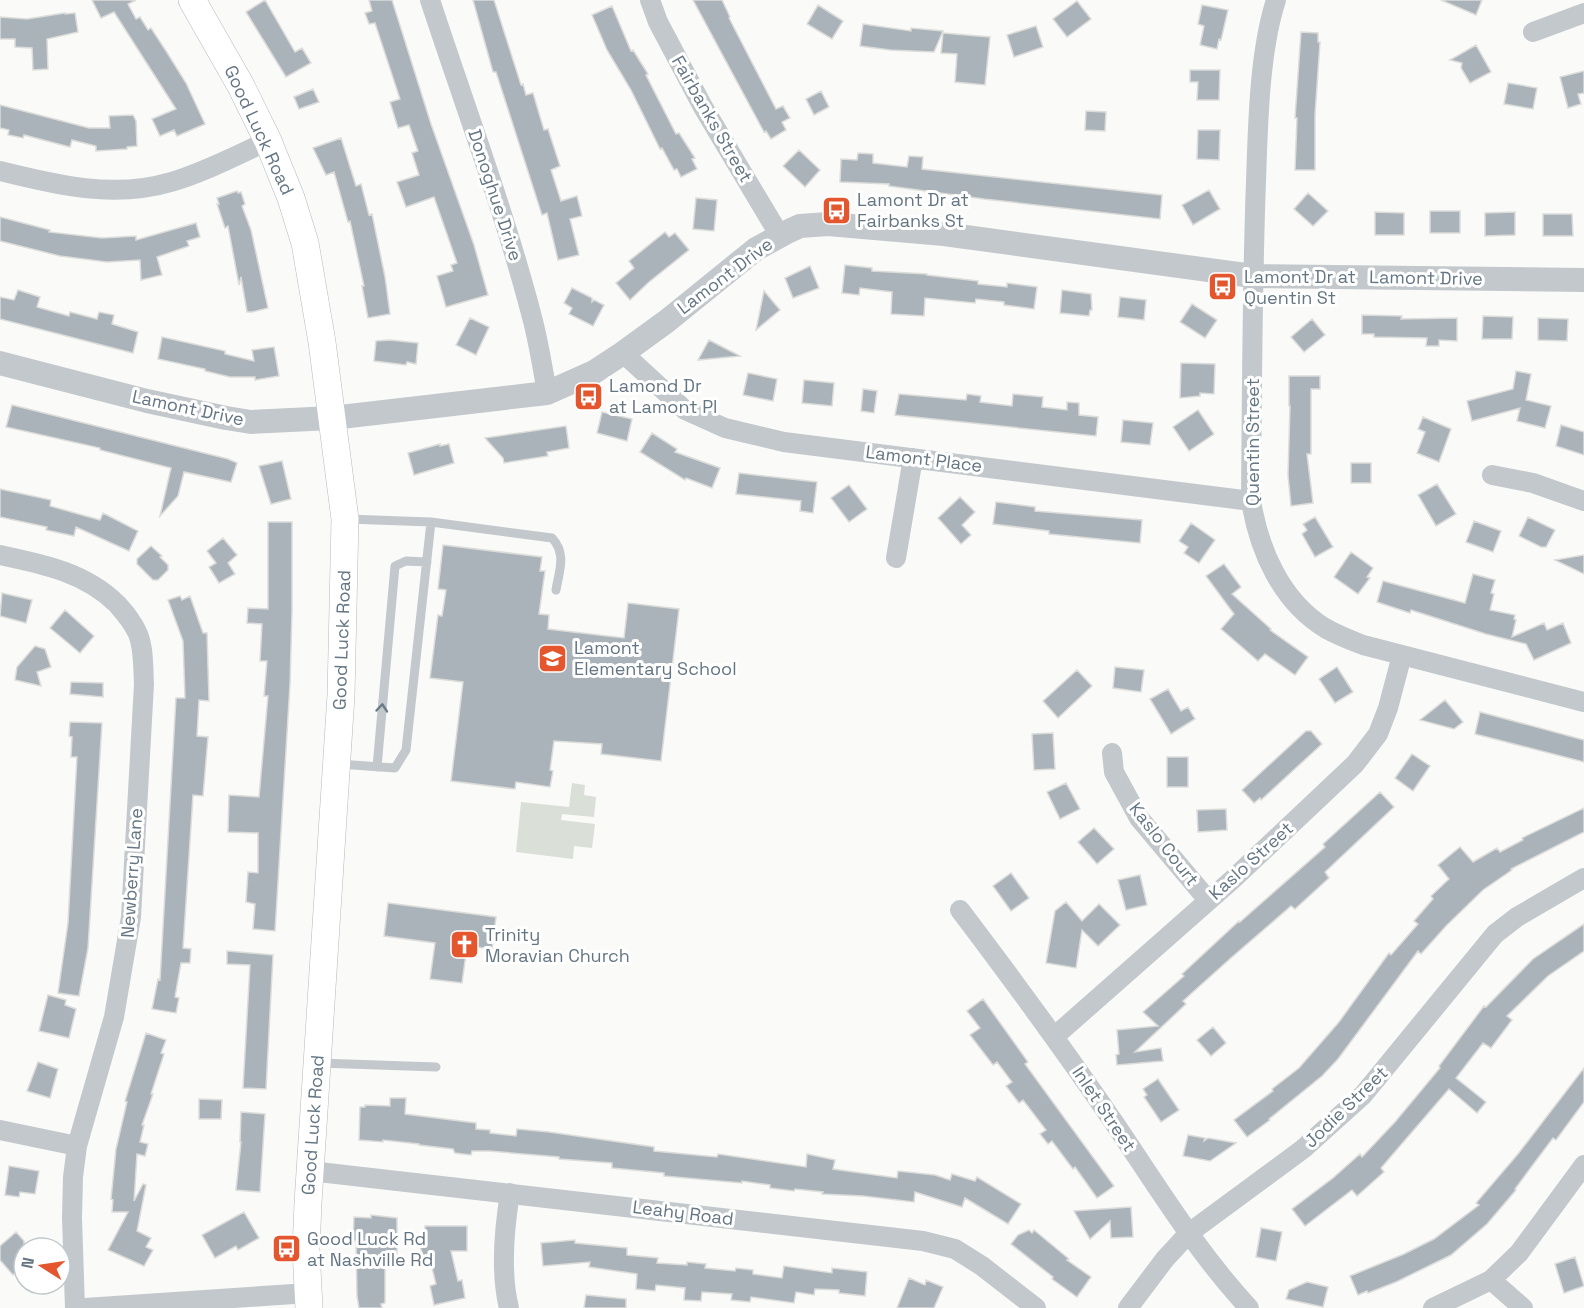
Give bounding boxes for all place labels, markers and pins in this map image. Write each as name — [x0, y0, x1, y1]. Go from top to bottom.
place label: Lamont Dr at Fairbanks St — [857, 188, 969, 232]
bus stop icon: Lamont Dr at Fairbanks St — [820, 194, 852, 226]
place label: Lamont Dr at Quentin St — [1244, 265, 1356, 309]
bus stop icon: Lamont Dr at Quentin St — [1207, 271, 1239, 303]
place label: Lamond Dr at Lamont Pl — [609, 374, 717, 418]
bus stop icon: Lamond Dr at Lamont Pl — [572, 380, 604, 412]
place label: Lamont Elementary School — [574, 636, 737, 680]
school or university icon: Lamont Elementary School — [537, 642, 569, 674]
place label: Trinity Moravian Church — [485, 923, 630, 967]
church icon: Trinity Moravian Church — [448, 929, 480, 961]
place label: Good Luck Rd at Nashville Rd — [307, 1227, 433, 1271]
bus stop icon: Good Luck Rd at Nashville Rd — [270, 1233, 302, 1265]

